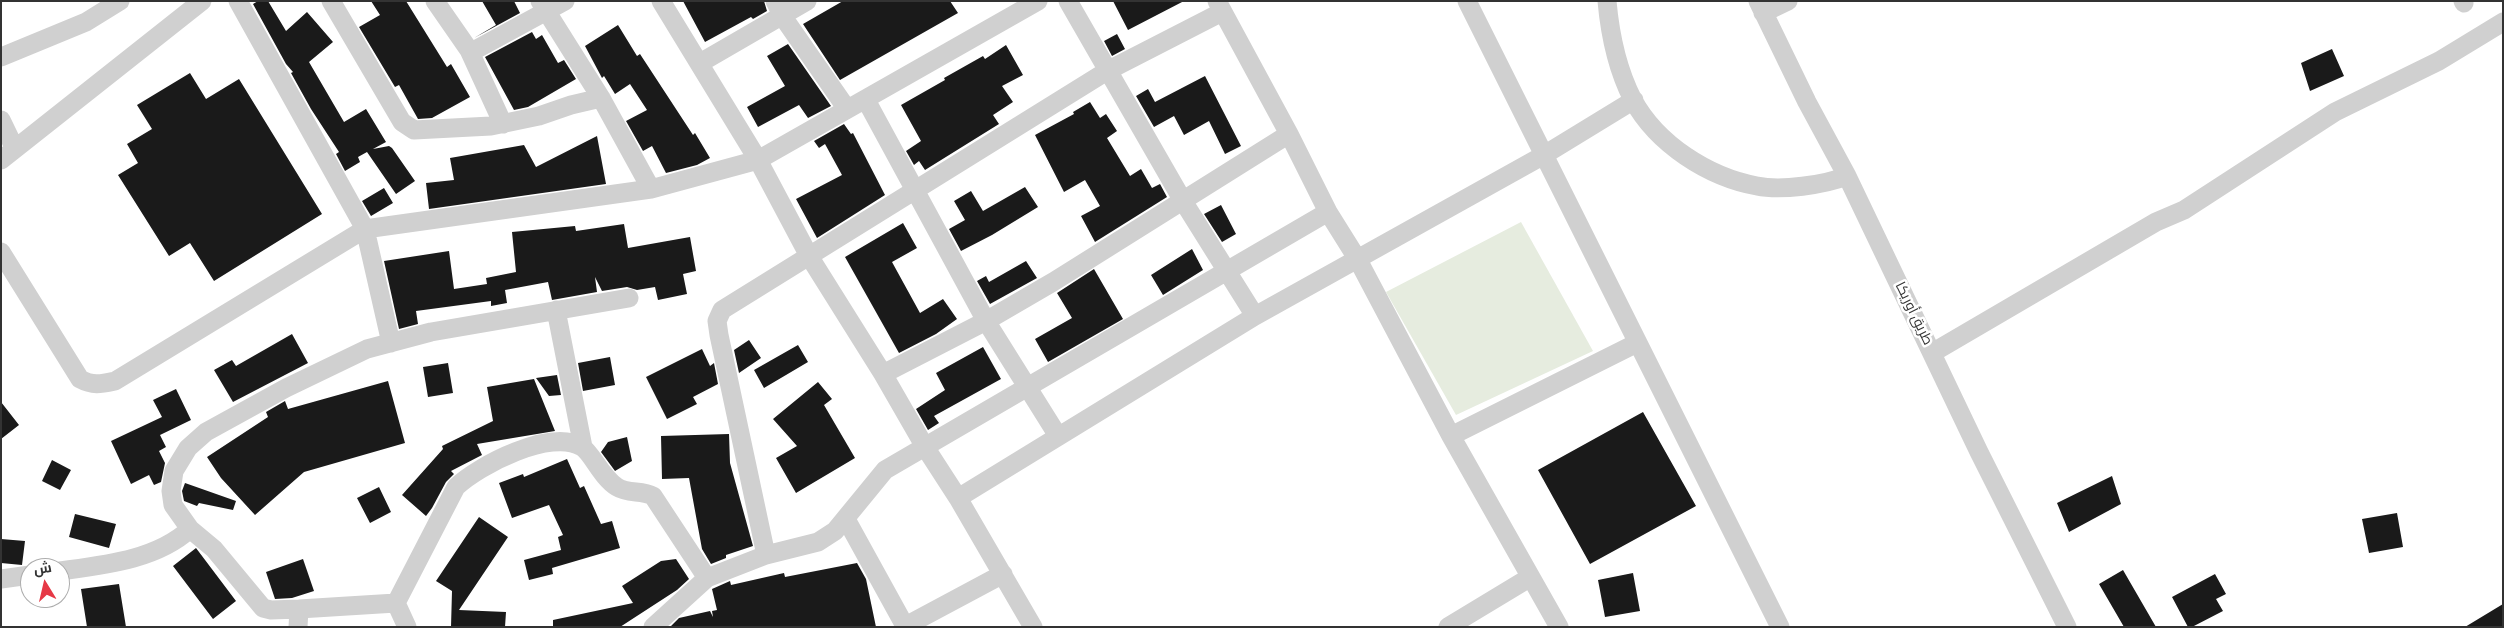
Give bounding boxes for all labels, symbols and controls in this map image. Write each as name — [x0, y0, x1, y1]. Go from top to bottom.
street label: طريق أوريكا — [1891, 280, 1935, 348]
north arrow — [20, 558, 70, 608]
text: ش — [32, 558, 53, 580]

